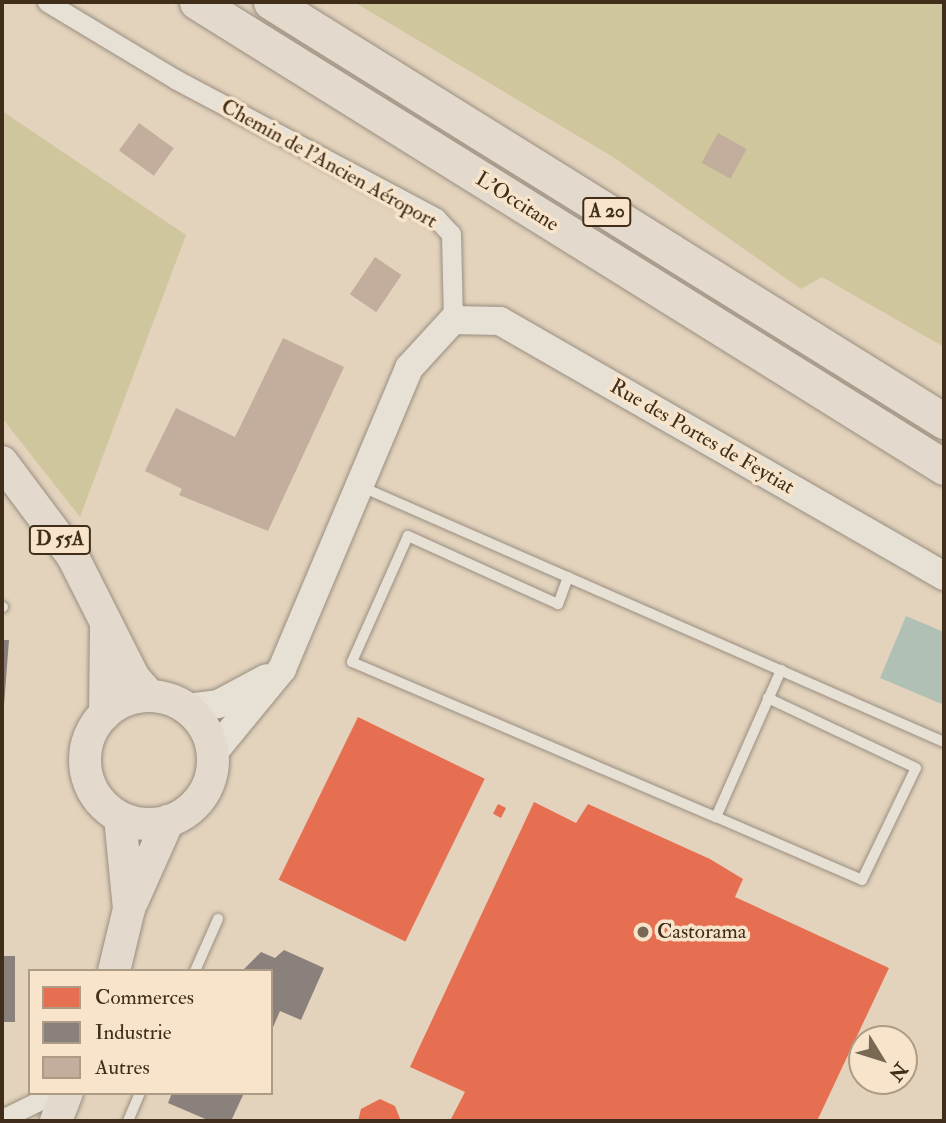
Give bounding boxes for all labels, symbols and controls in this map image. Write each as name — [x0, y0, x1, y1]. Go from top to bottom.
street label: Chemin de l'Ancien Aéroport — [217, 94, 441, 234]
street label: L'Occitane — [471, 167, 563, 237]
road number: A 20 — [581, 196, 633, 228]
street label: Rue des Portes de Feytiat — [605, 374, 799, 500]
road number: D 55A — [28, 524, 92, 555]
place label: Castorama — [657, 919, 746, 945]
marker: Castorama — [635, 924, 651, 940]
legend — [28, 969, 273, 1095]
text: Commerces — [95, 984, 194, 1011]
text: Industrie — [95, 1019, 172, 1046]
north arrow — [848, 1025, 918, 1095]
text: Autres — [95, 1054, 150, 1081]
text: N — [883, 1058, 913, 1086]

